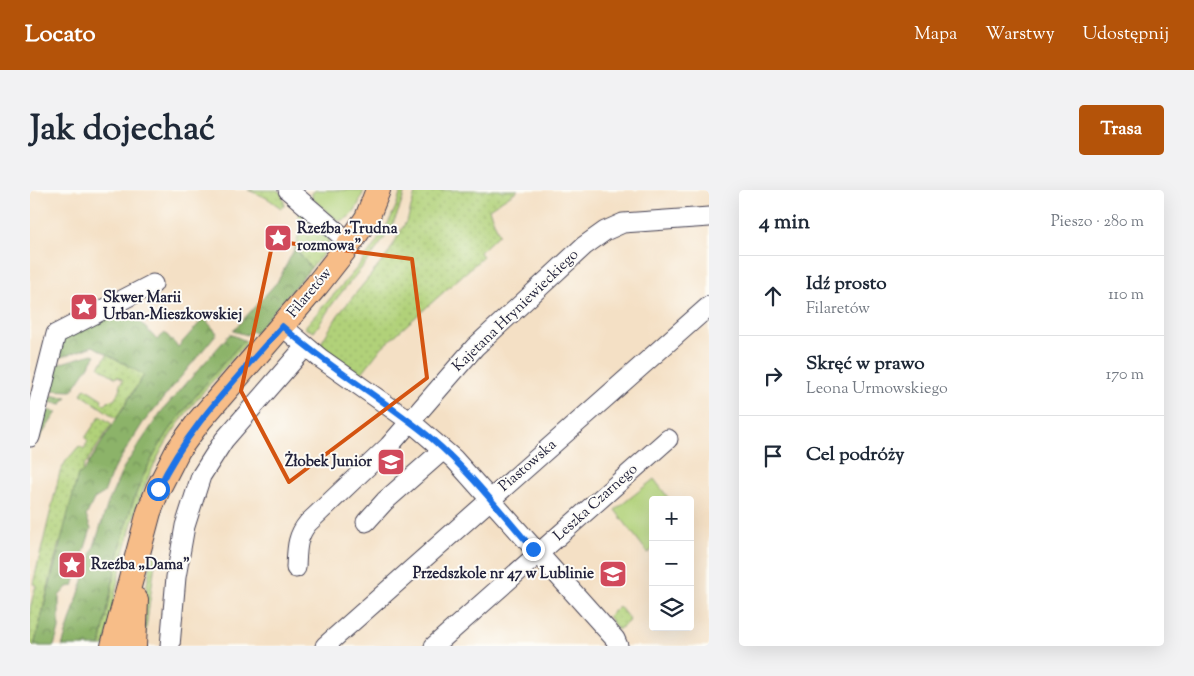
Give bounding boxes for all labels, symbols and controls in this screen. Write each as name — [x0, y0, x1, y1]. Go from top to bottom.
text: Locato — [25, 18, 96, 52]
text: Mapa — [914, 22, 957, 48]
text: Warstwy — [985, 22, 1055, 48]
text: Udostępnij — [1083, 22, 1169, 48]
text: Jak dojechać — [30, 105, 215, 156]
button: Trasa — [1079, 105, 1164, 155]
text: 4 min — [759, 208, 810, 238]
text: Pieszo · 280 m — [1051, 211, 1144, 234]
place label: Rzeźba „Trudna rozmowa” — [297, 219, 398, 257]
place icon: Rzeźba „Trudna rozmowa” — [263, 223, 293, 253]
street label: Kajetana Hryniewieckiego — [448, 245, 584, 377]
street label: Filaretów — [283, 263, 337, 323]
text: Idź prosto — [806, 271, 887, 298]
icon: ahead — [759, 282, 787, 310]
text: 110 m — [1108, 284, 1144, 307]
place label: Skwer Marii Urban-Mieszkowskiej — [103, 288, 242, 326]
place icon: Skwer Marii Urban-Mieszkowskiej — [69, 292, 99, 322]
text: Filaretów — [806, 298, 870, 321]
text: Skręć w prawo — [806, 351, 925, 378]
icon: right — [759, 362, 787, 390]
text: 170 m — [1106, 364, 1144, 387]
text: Leona Urmowskiego — [806, 378, 948, 401]
street label: Piastowska — [495, 435, 562, 497]
icon: arrive — [759, 442, 787, 470]
text: Cel podróży — [806, 442, 905, 469]
school or university icon: Żłobek Junior — [376, 447, 406, 477]
place label: Żłobek Junior — [285, 450, 372, 473]
street label: Leszka Czarnego — [549, 459, 643, 547]
route start — [147, 478, 170, 501]
map controls — [649, 496, 694, 631]
button: + — [649, 496, 694, 541]
route end — [522, 538, 545, 561]
button: − — [649, 541, 694, 586]
place icon: Rzeźba „Dama” — [57, 550, 87, 580]
place label: Rzeźba „Dama” — [91, 555, 190, 576]
school or university icon: Przedszkole nr 47 w Lublinie — [598, 559, 628, 589]
place label: Przedszkole nr 47 w Lublinie — [413, 564, 594, 585]
button: layers — [649, 586, 694, 631]

